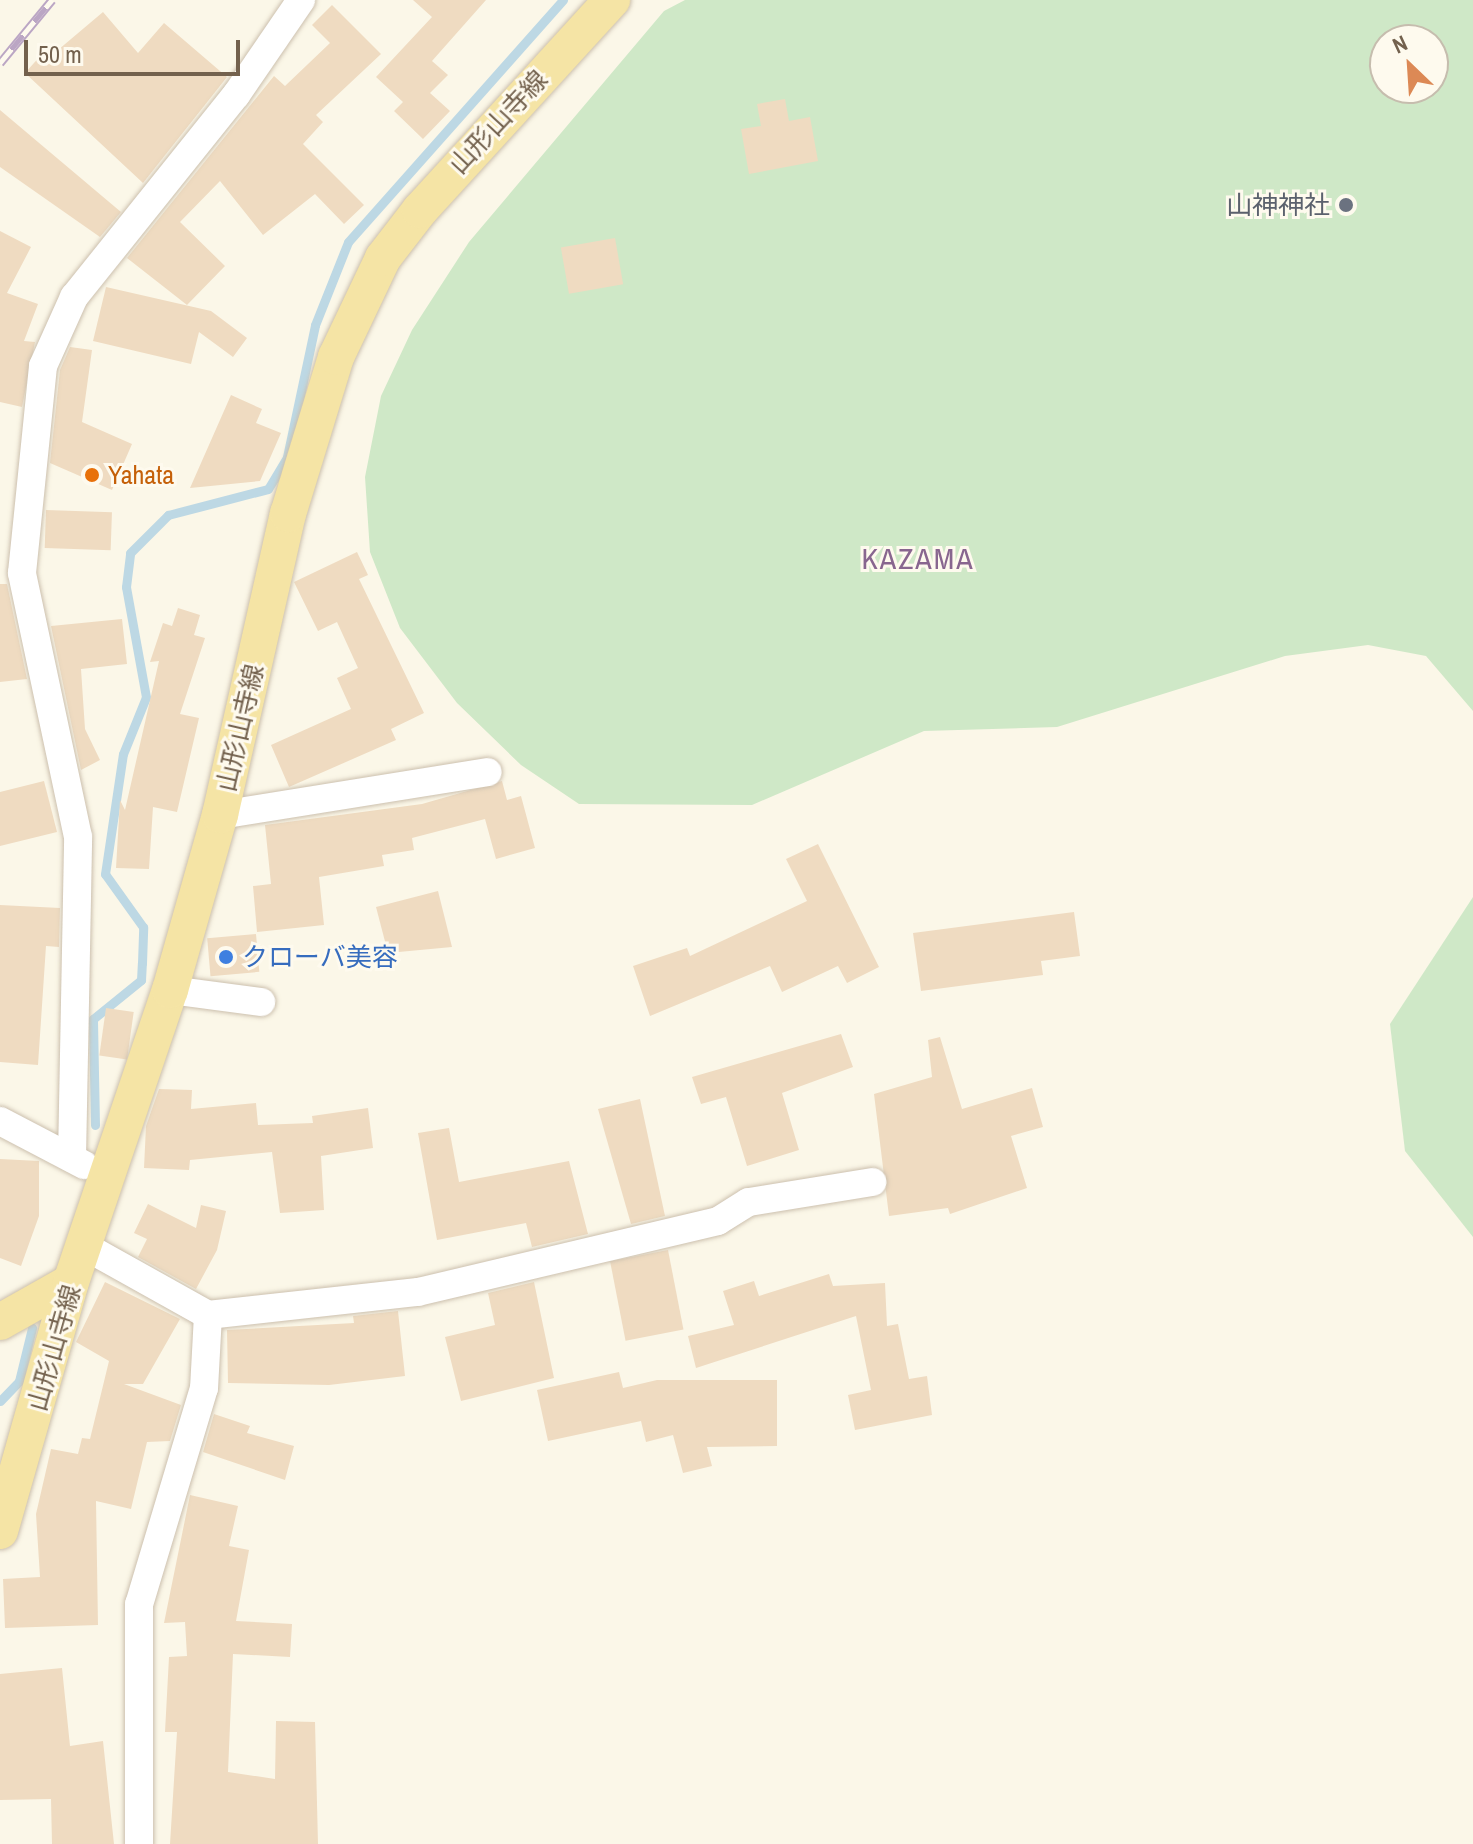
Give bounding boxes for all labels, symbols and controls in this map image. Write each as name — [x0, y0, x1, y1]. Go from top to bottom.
scale bar — [28, 24, 244, 74]
north arrow — [1369, 24, 1449, 104]
text: N — [1387, 28, 1412, 60]
text: 50 m — [38, 38, 82, 70]
street label: 山形山寺線 — [442, 64, 554, 180]
place label: 山神神社 — [1226, 189, 1330, 221]
marker: 山神神社 — [1337, 196, 1355, 214]
place label: Yahata — [108, 459, 174, 491]
marker: Yahata — [83, 466, 101, 484]
district label: KAZAMA — [861, 540, 975, 576]
street label: 山形山寺線 — [210, 661, 270, 795]
place label: クローバ美容 — [242, 941, 398, 973]
marker: クローバ美容 — [217, 948, 235, 966]
street label: 山形山寺線 — [21, 1281, 87, 1415]

